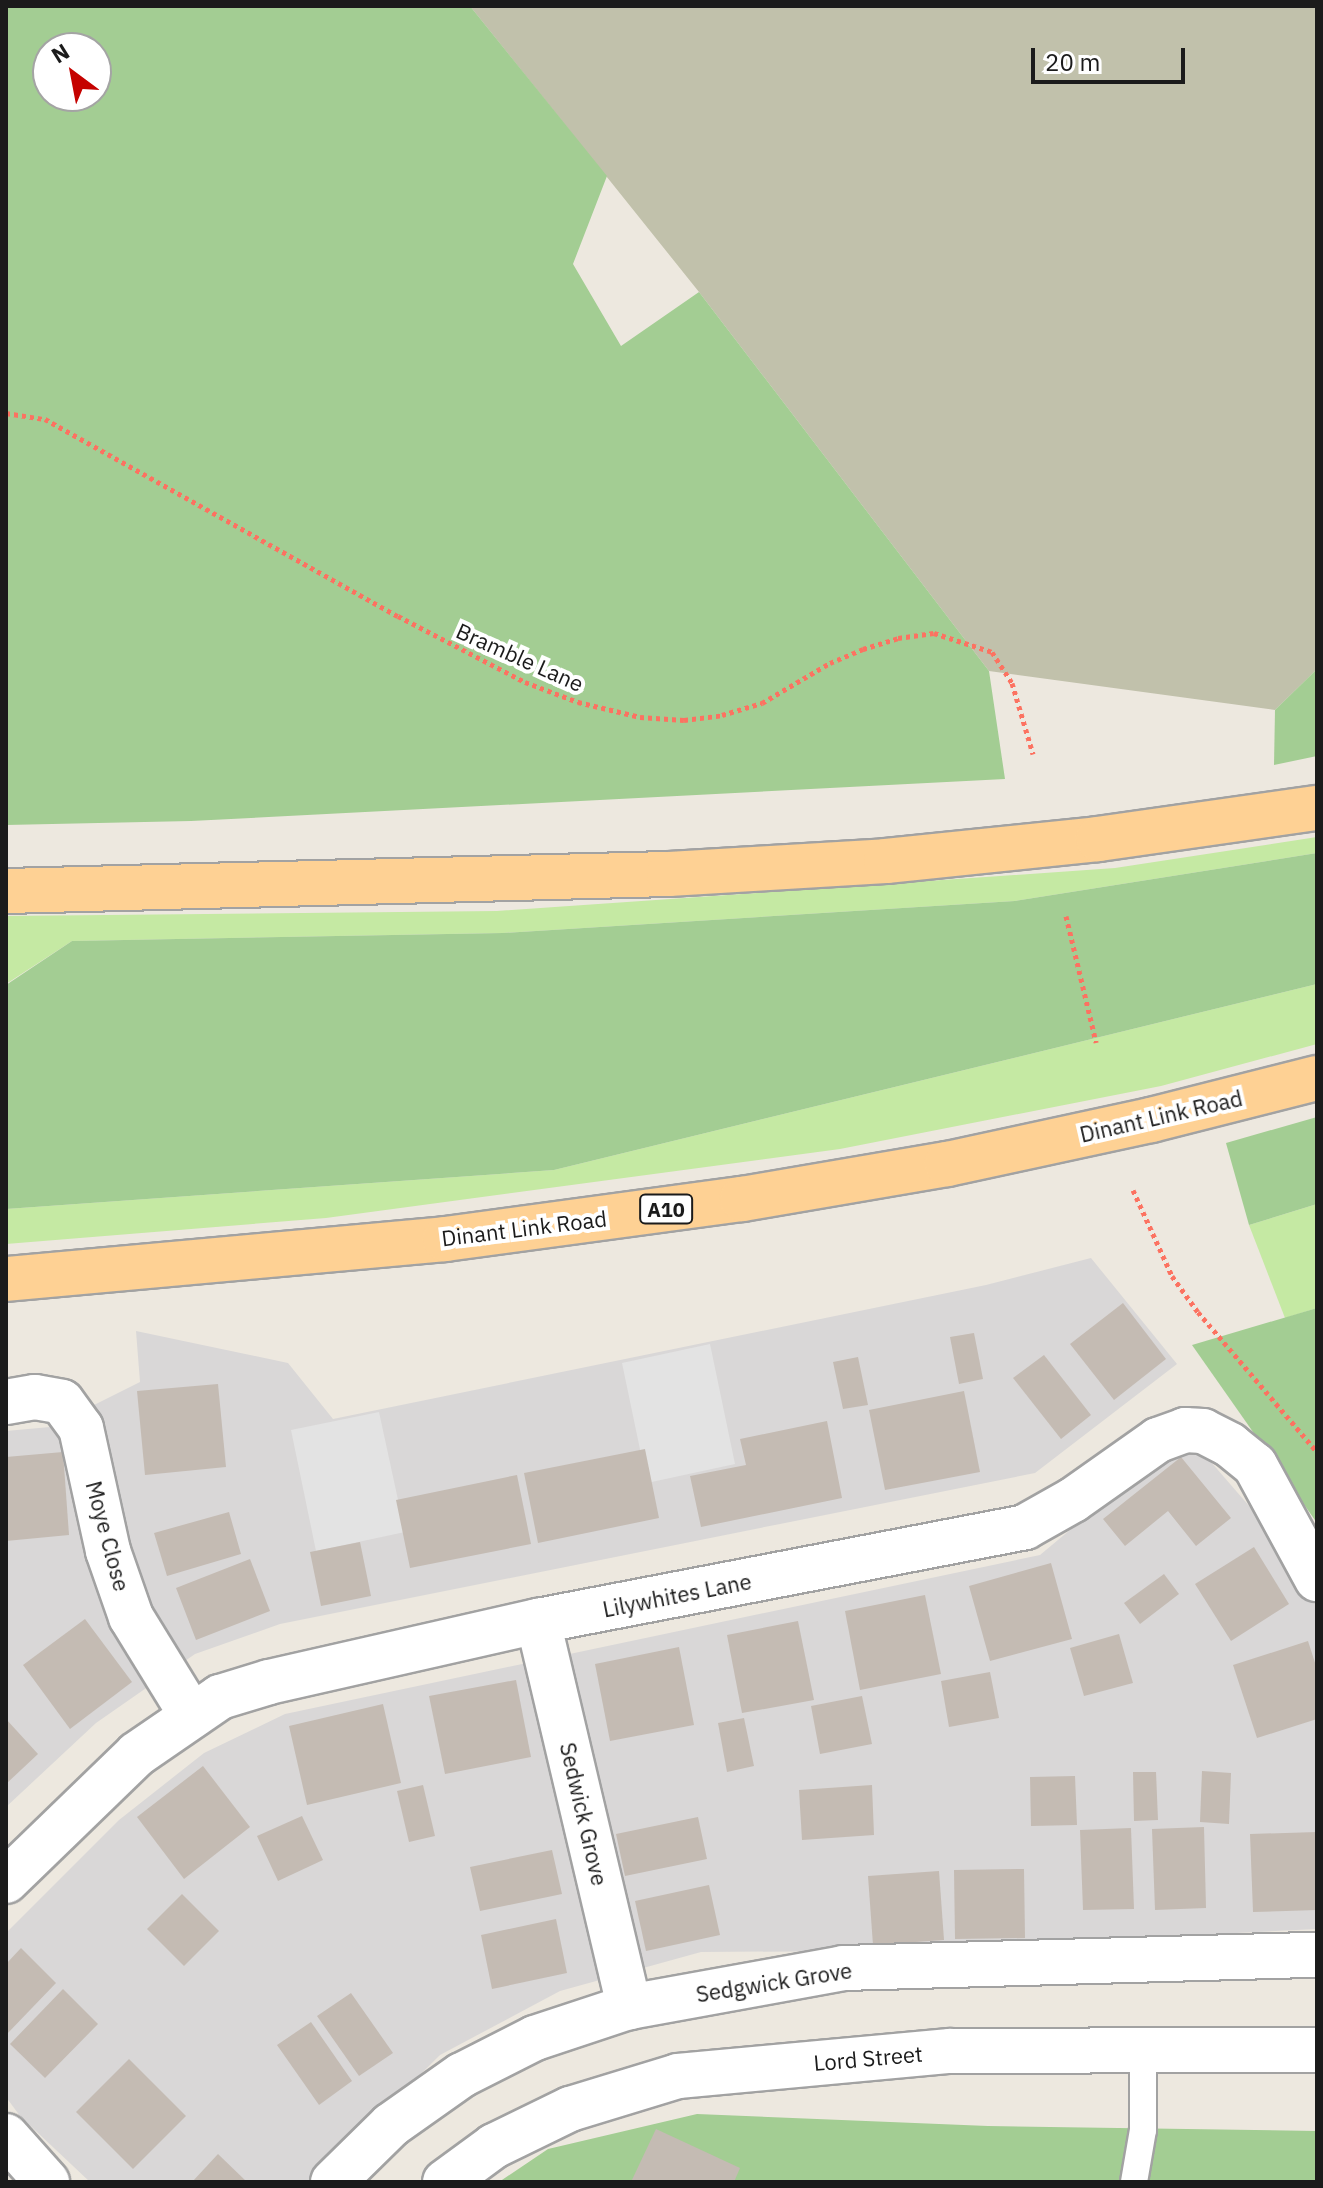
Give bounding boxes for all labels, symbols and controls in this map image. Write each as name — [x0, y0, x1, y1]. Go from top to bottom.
north arrow — [32, 32, 112, 112]
scale bar — [1035, 32, 1189, 82]
text: N — [46, 36, 75, 69]
text: 20 m — [1045, 46, 1100, 78]
street label: Bramble Lane — [452, 617, 588, 697]
street label: Dinant Link Road — [1077, 1084, 1245, 1148]
road number: A10 — [638, 1193, 694, 1225]
street label: Dinant Link Road — [440, 1205, 608, 1251]
street label: Moye Close — [81, 1478, 135, 1594]
street label: Lilywhites Lane — [600, 1568, 754, 1622]
street label: Sedwick Grove — [555, 1740, 613, 1888]
street label: Sedgwick Grove — [694, 1957, 854, 2007]
street label: Lord Street — [812, 2040, 924, 2076]

